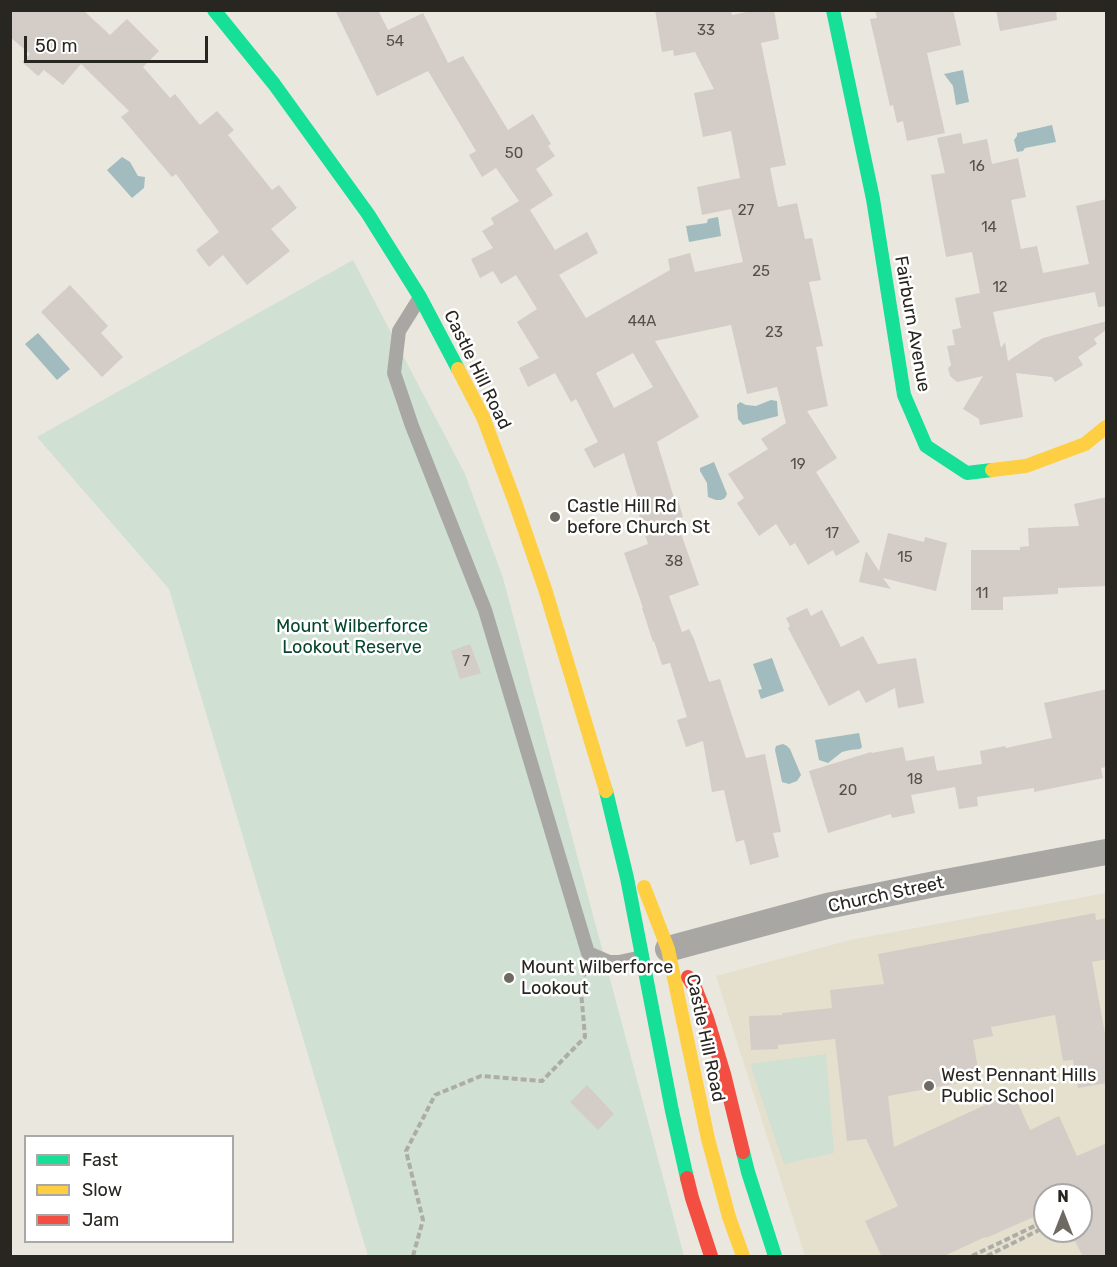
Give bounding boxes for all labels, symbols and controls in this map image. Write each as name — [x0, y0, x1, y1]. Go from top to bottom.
house number: 33 — [697, 22, 715, 40]
scale bar — [27, 24, 212, 62]
house number: 54 — [386, 33, 404, 51]
text: 50 m — [35, 35, 78, 57]
house number: 50 — [505, 145, 523, 163]
house number: 16 — [969, 158, 985, 176]
house number: 27 — [738, 202, 754, 220]
house number: 14 — [981, 219, 997, 237]
street label: Fairburn Avenue — [889, 254, 935, 394]
house number: 25 — [752, 263, 770, 281]
house number: 12 — [992, 279, 1008, 297]
street label: Castle Hill Road — [439, 307, 515, 433]
house number: 44A — [628, 313, 656, 331]
house number: 23 — [765, 324, 783, 342]
house number: 19 — [790, 456, 806, 474]
place label: Castle Hill Rd before Church St — [567, 496, 710, 538]
marker: Castle Hill Rd before Church St — [548, 510, 562, 524]
house number: 17 — [825, 525, 839, 543]
house number: 15 — [897, 549, 913, 567]
house number: 38 — [665, 553, 683, 571]
house number: 11 — [976, 585, 988, 603]
park label: Mount Wilberforce Lookout Reserve — [276, 616, 428, 658]
house number: 7 — [462, 653, 470, 671]
house number: 18 — [907, 771, 923, 789]
house number: 20 — [839, 782, 857, 800]
street label: Church Street — [826, 872, 946, 918]
place label: Mount Wilberforce Lookout — [521, 957, 673, 1000]
marker: Mount Wilberforce Lookout — [502, 971, 516, 985]
street label: Castle Hill Road — [681, 972, 729, 1104]
place label: West Pennant Hills Public School — [941, 1065, 1096, 1108]
marker: West Pennant Hills Public School — [922, 1079, 936, 1093]
legend — [24, 1135, 234, 1243]
text: Fast — [82, 1149, 118, 1171]
text: Slow — [82, 1179, 122, 1201]
north arrow — [1033, 1183, 1093, 1243]
text: N — [1057, 1187, 1069, 1206]
text: Jam — [82, 1209, 119, 1231]

